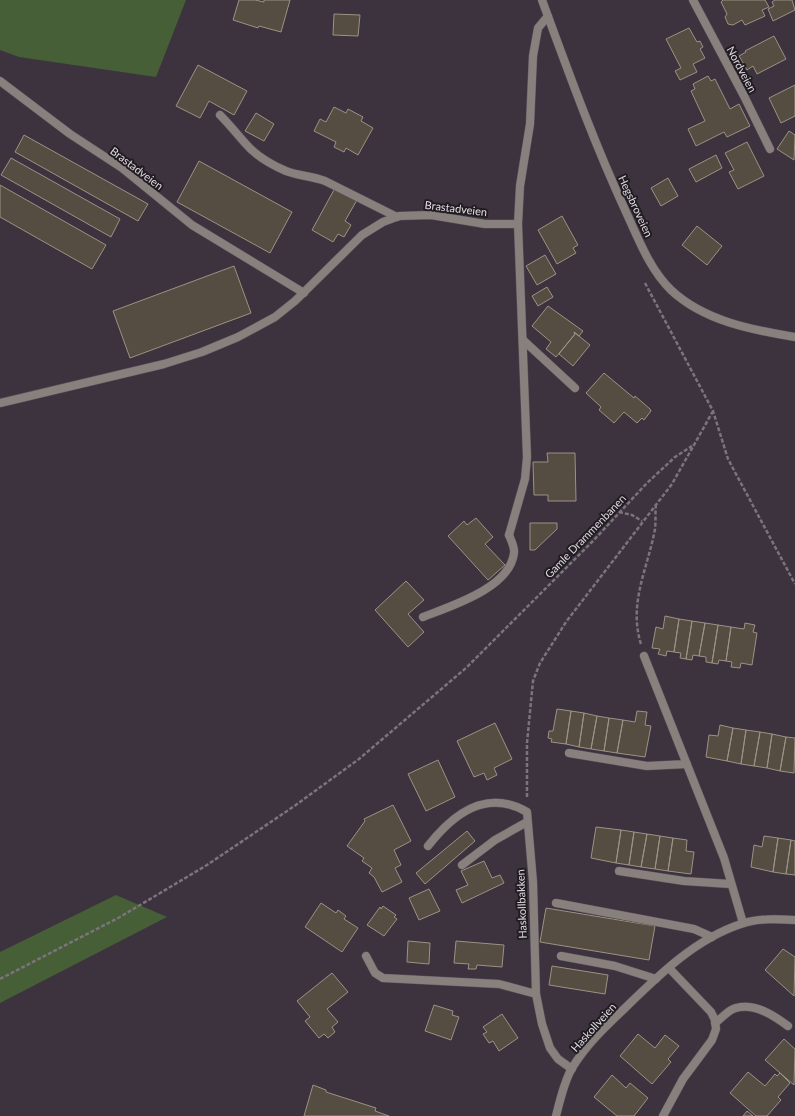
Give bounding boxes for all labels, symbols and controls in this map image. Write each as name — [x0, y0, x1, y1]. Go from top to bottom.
street label: Nordveien — [724, 44, 760, 94]
street label: Brastadveien — [108, 144, 166, 192]
street label: Hegsbroveien — [616, 173, 656, 239]
street label: Brastadveien — [424, 198, 488, 218]
street label: Gamle Drammenbanen — [542, 492, 628, 580]
street label: Haskollbakken — [513, 869, 529, 939]
street label: Haskollveien — [568, 1000, 618, 1054]

